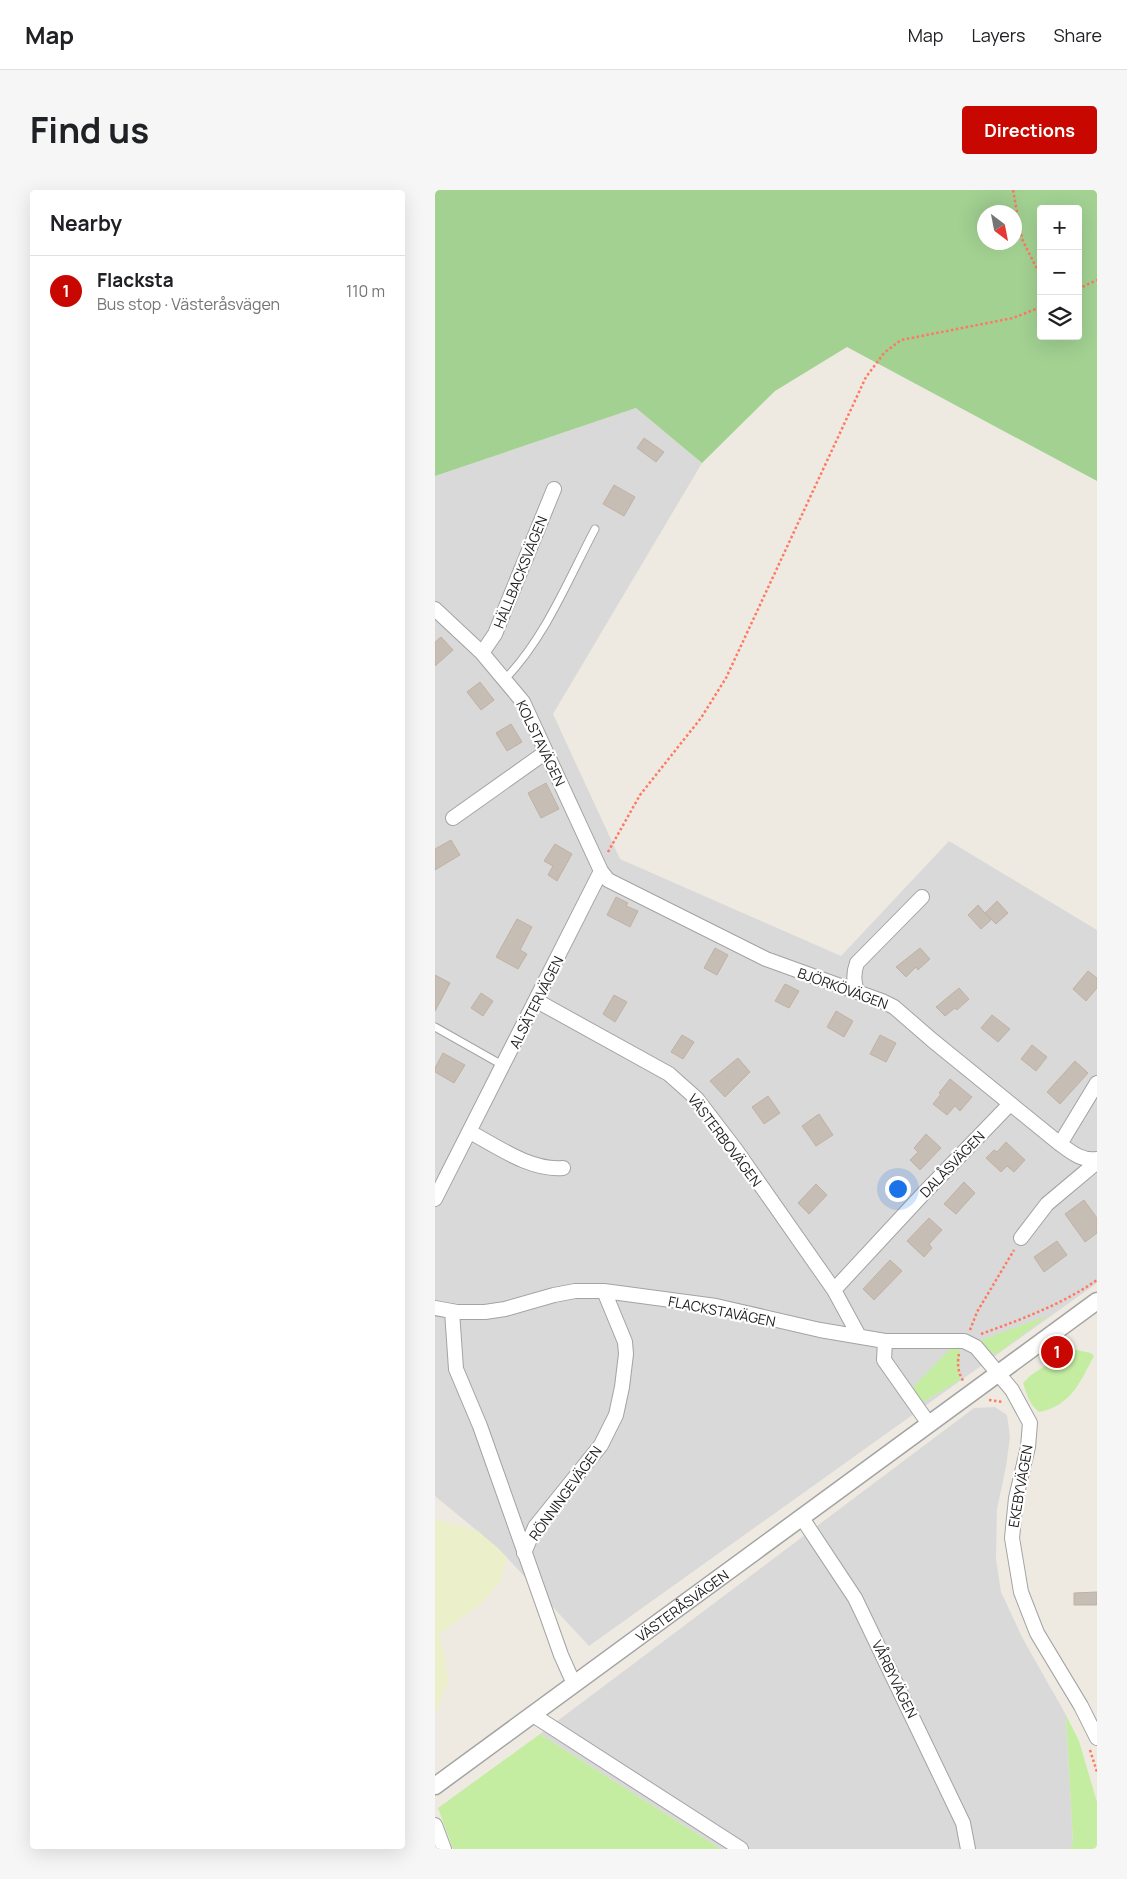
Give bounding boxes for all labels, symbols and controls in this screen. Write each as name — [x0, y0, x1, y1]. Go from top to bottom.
text: Map — [25, 18, 74, 51]
text: Map — [908, 23, 943, 47]
text: Layers — [971, 23, 1025, 47]
text: Share — [1053, 23, 1102, 47]
text: Find us — [30, 106, 149, 154]
button: Directions — [962, 106, 1097, 154]
north arrow — [977, 205, 1022, 250]
map controls — [1037, 205, 1082, 340]
button: + — [1037, 205, 1082, 250]
text: Nearby — [50, 209, 122, 237]
button: − — [1037, 250, 1082, 295]
text: Flacksta — [97, 267, 174, 293]
text: 1 — [62, 280, 70, 302]
text: 110 m — [346, 280, 385, 302]
text: Bus stop · Västeråsvägen — [97, 293, 280, 315]
button: layers — [1037, 295, 1082, 340]
street label: HÄLLBACKSVÄGEN — [489, 513, 551, 631]
street label: KOLSTAVÄGEN — [512, 697, 570, 789]
street label: ALSÄTERVÄGEN — [505, 953, 567, 1051]
street label: BJÖRKÖVÄGEN — [795, 963, 891, 1013]
street label: VÄSTERBOVÄGEN — [684, 1090, 766, 1190]
street label: DALÅSVÄGEN — [915, 1127, 989, 1201]
your location — [885, 1176, 911, 1202]
street label: FLACKSTAVÄGEN — [667, 1291, 777, 1331]
pin: 1 — [1041, 1333, 1073, 1371]
street label: RÖNNINGEVÄGEN — [524, 1442, 606, 1544]
street label: EKEBYVÄGEN — [1003, 1443, 1037, 1529]
street label: VÄSTERÅSVÄGEN — [632, 1565, 732, 1645]
street label: VÅRBYVÄGEN — [868, 1637, 922, 1721]

